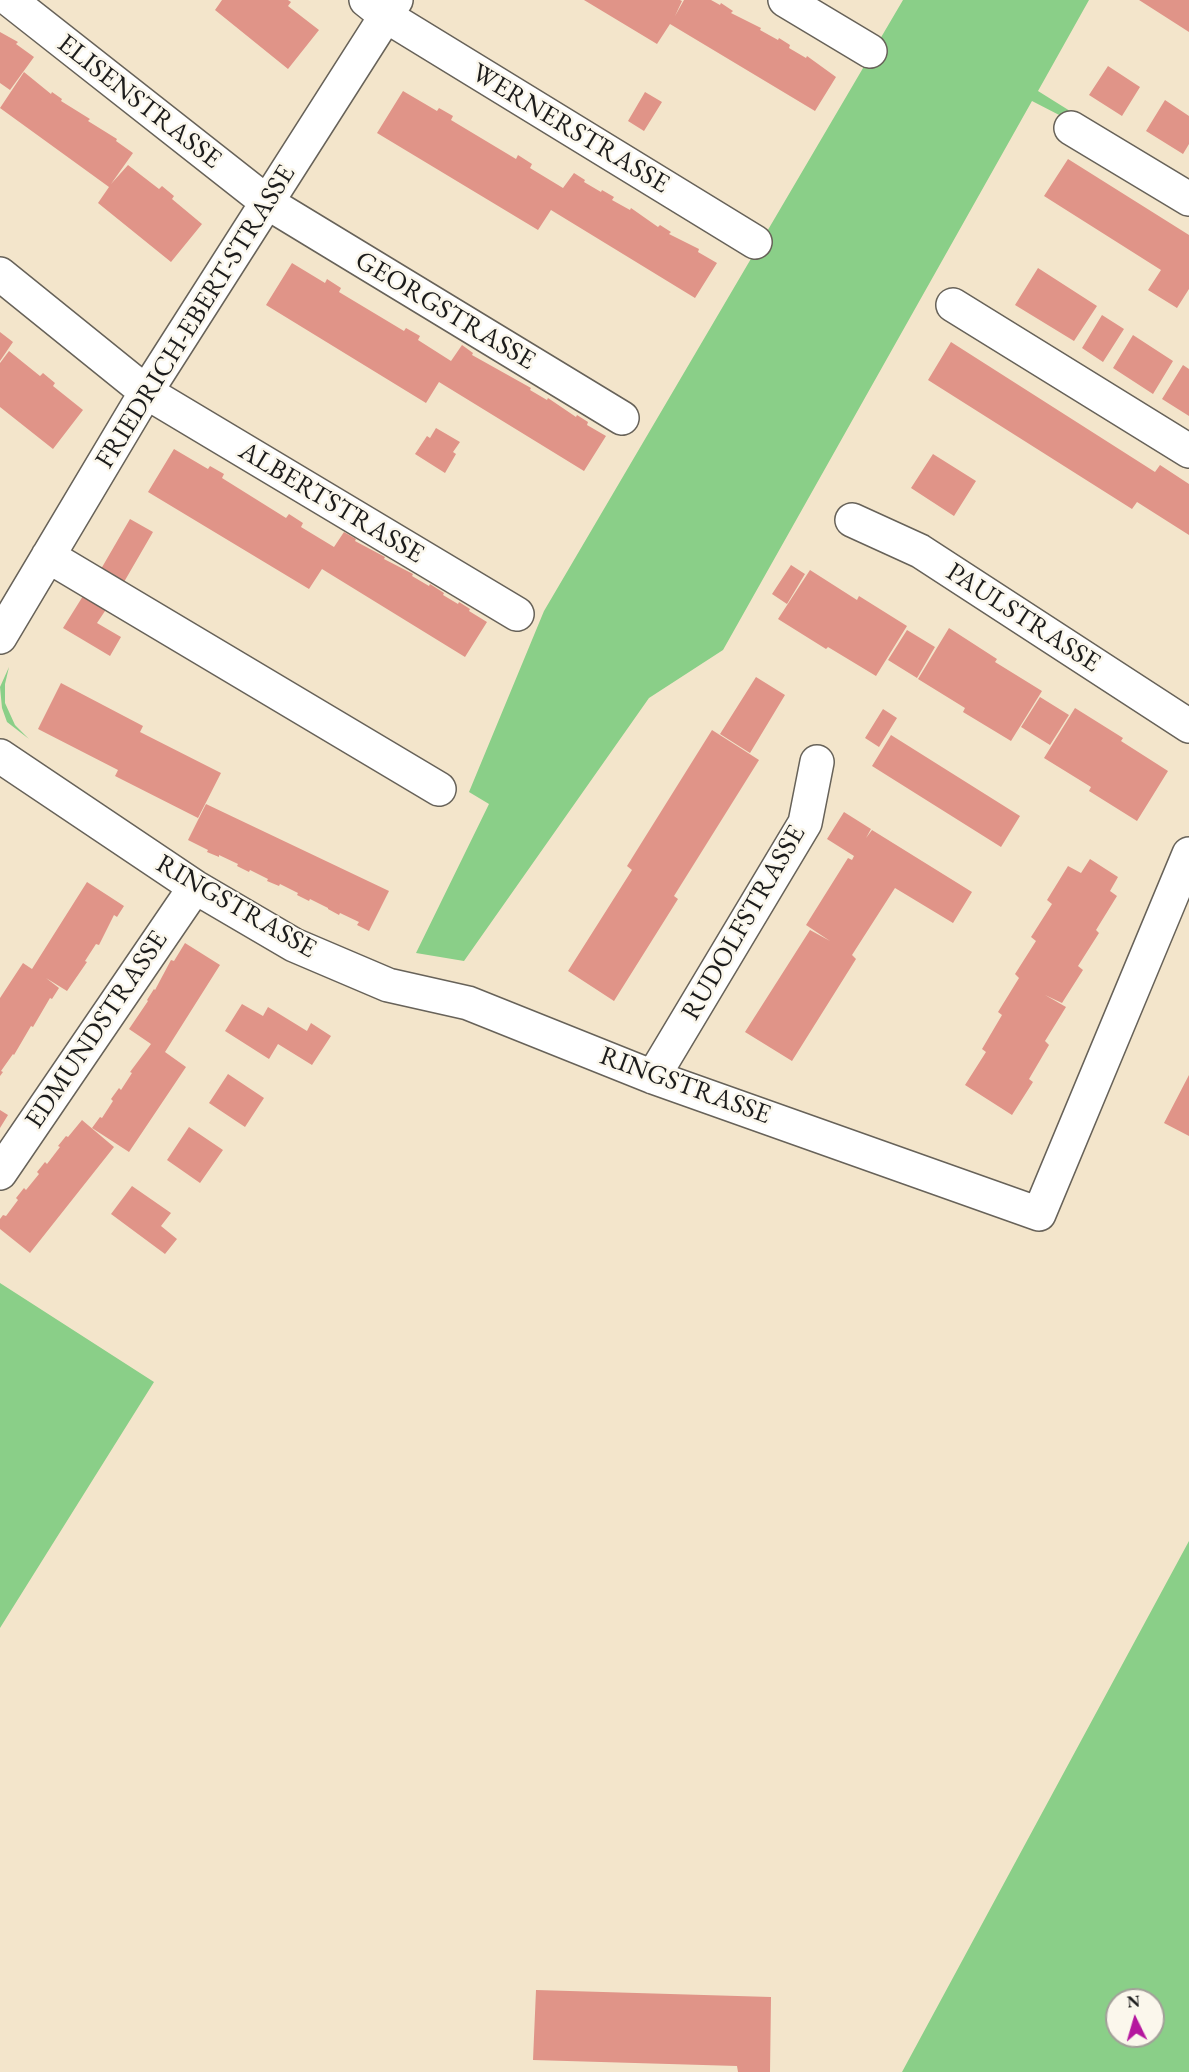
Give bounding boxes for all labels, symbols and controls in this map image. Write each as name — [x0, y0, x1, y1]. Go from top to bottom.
street label: ELISENSTRASSE — [50, 28, 228, 176]
street label: WERNERSTRASSE — [465, 57, 675, 201]
street label: FRIEDRICH-EBERT-STRASSE — [89, 159, 303, 475]
street label: GEORGSTRASSE — [349, 244, 541, 378]
street label: ALBERTSTRASSE — [233, 435, 429, 571]
street label: PAULSTRASSE — [940, 556, 1106, 680]
street label: RUDOLFSTRASSE — [675, 820, 813, 1026]
street label: RINGSTRASSE — [150, 848, 322, 966]
street label: EDMUNDSTRASSE — [19, 925, 175, 1135]
street label: RINGSTRASSE — [595, 1040, 775, 1132]
north arrow — [1105, 1988, 1165, 2048]
text: N — [1126, 1991, 1141, 2013]

